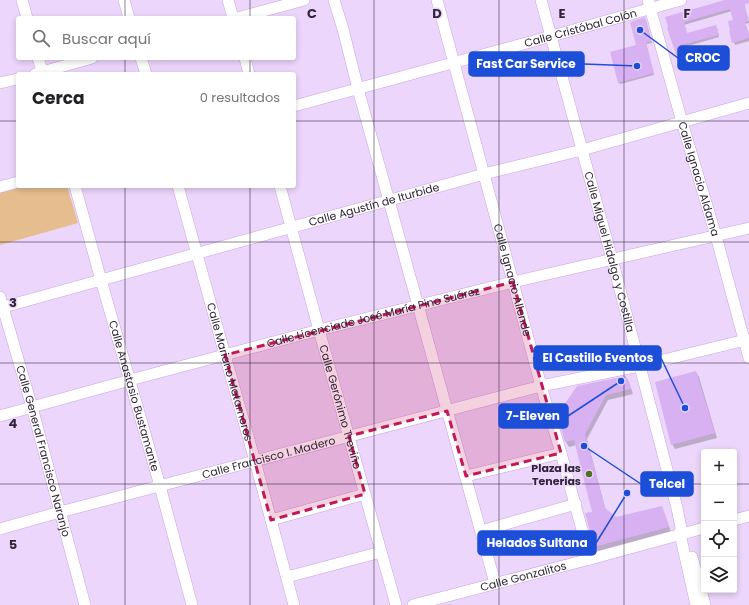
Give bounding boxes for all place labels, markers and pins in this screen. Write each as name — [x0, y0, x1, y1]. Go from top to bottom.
callout: CROC — [678, 46, 729, 70]
callout: Fast Car Service — [469, 52, 584, 76]
callout: El Castillo Eventos — [534, 346, 661, 370]
callout: 7-Eleven — [499, 404, 568, 428]
place label: Plaza las Tenerias — [531, 460, 581, 489]
marker: Plaza las Tenerias — [584, 469, 594, 479]
callout: Telcel — [641, 472, 693, 496]
callout: Helados Sultana — [478, 531, 596, 555]

